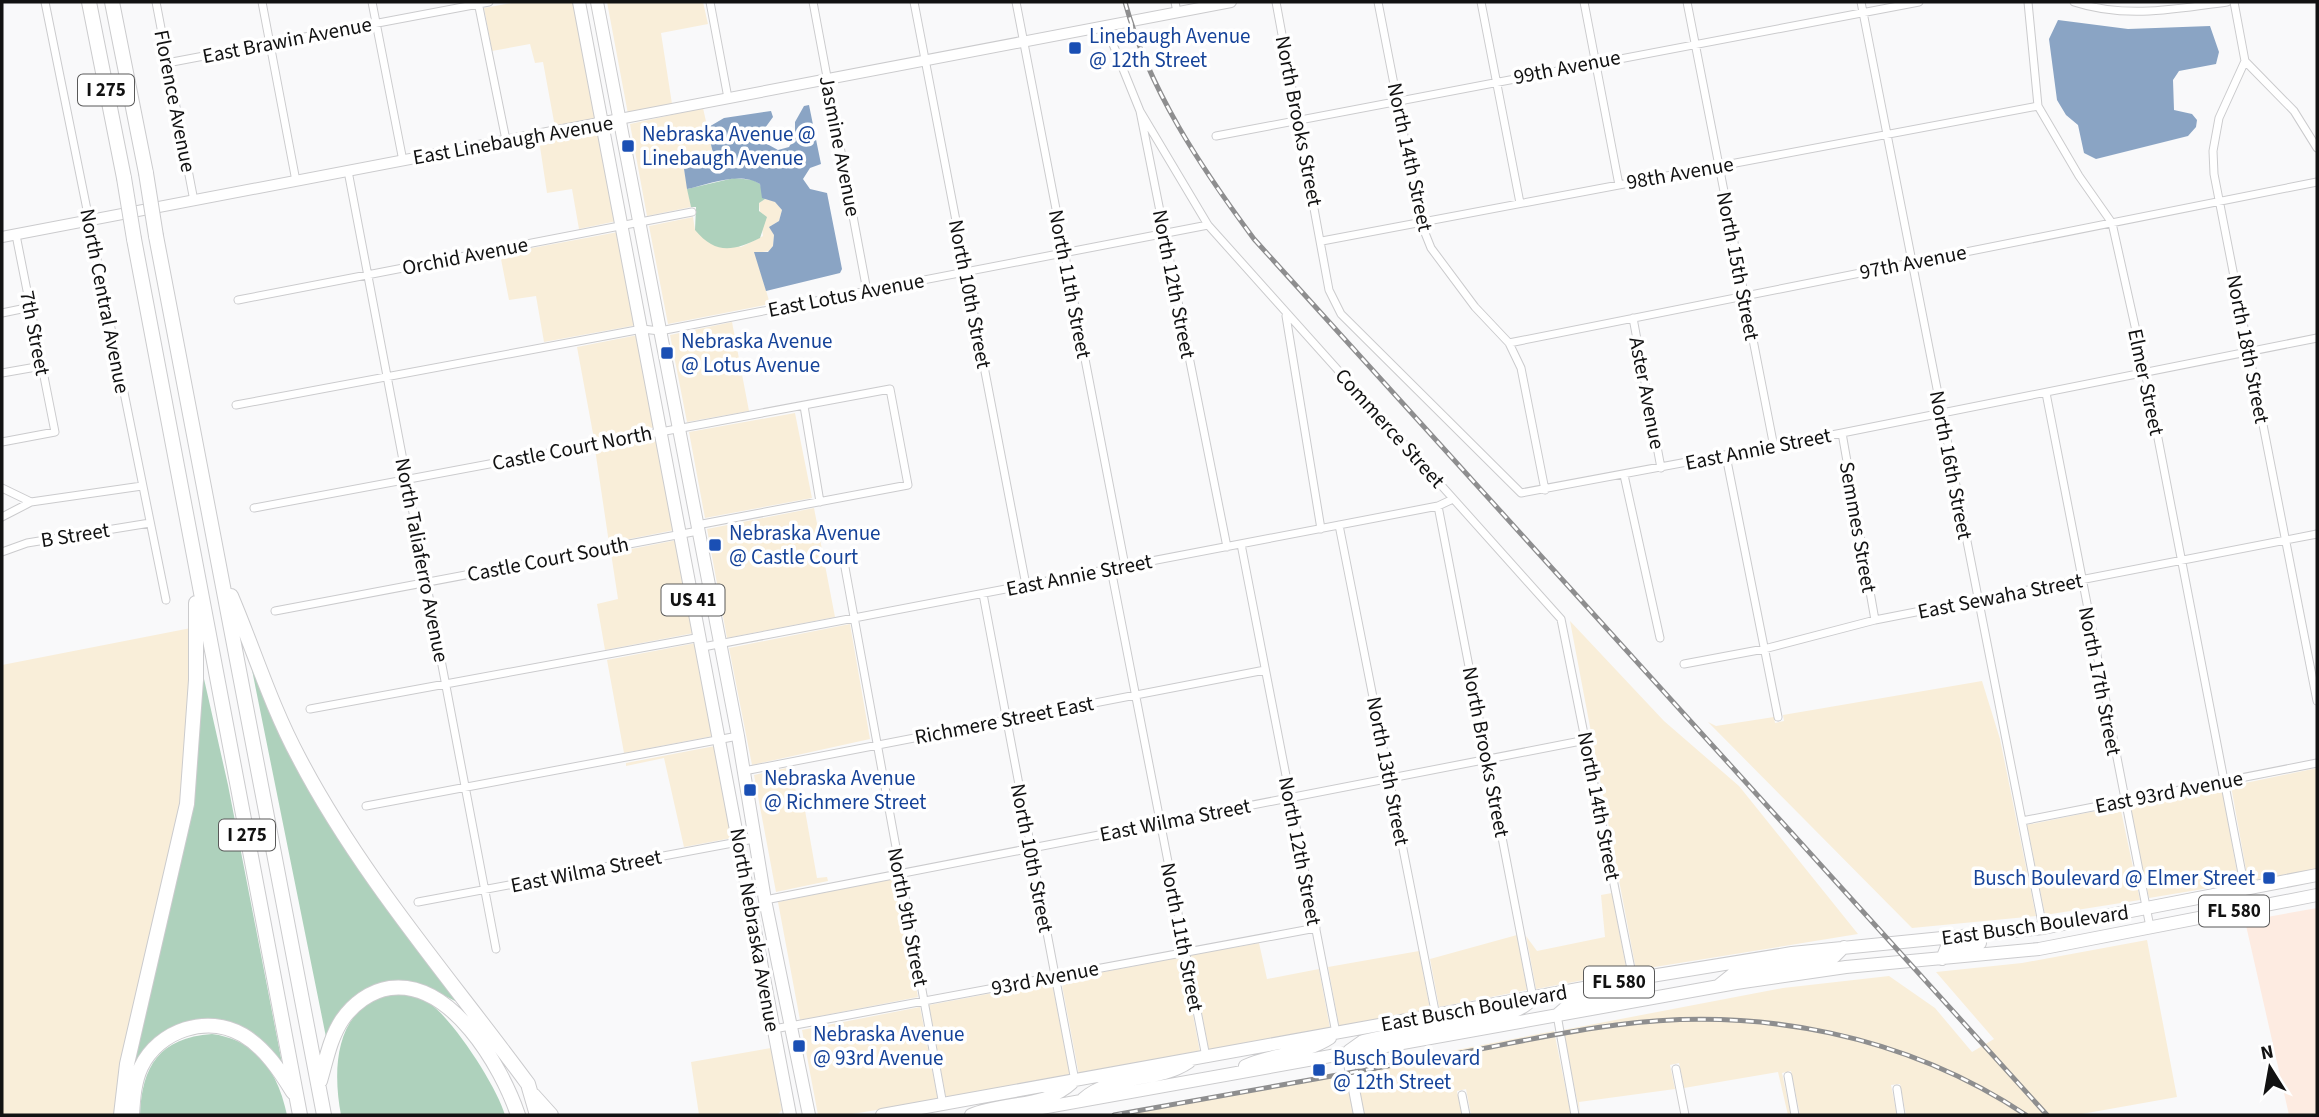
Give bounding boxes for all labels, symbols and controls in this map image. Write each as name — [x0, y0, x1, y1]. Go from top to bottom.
street label: East Brawin Avenue — [200, 9, 374, 71]
place label: Linebaugh Avenue @ 12th Street — [1089, 21, 1251, 75]
street label: Florence Avenue — [146, 27, 204, 175]
street label: North Brooks Street — [1268, 33, 1330, 209]
marker: Linebaugh Avenue @ 12th Street — [1067, 40, 1083, 56]
street label: 99th Avenue — [1511, 42, 1623, 92]
street label: Jasmine Avenue — [812, 73, 868, 219]
road number: I 275 — [78, 74, 134, 106]
street label: North 14th Street — [1380, 80, 1440, 234]
street label: East Linebaugh Avenue — [410, 108, 616, 172]
place label: Nebraska Avenue @ Linebaugh Avenue — [642, 119, 815, 173]
marker: Nebraska Avenue @ Linebaugh Avenue — [620, 138, 636, 154]
street label: 98th Avenue — [1624, 149, 1736, 197]
street label: North 15th Street — [1709, 189, 1767, 343]
street label: North Central Avenue — [72, 206, 138, 396]
street label: North 11th Street — [1041, 207, 1099, 361]
street label: North 12th Street — [1145, 207, 1203, 361]
street label: North 10th Street — [941, 217, 999, 371]
street label: Orchid Avenue — [399, 229, 531, 283]
street label: 97th Avenue — [1857, 237, 1969, 287]
street label: East Lotus Avenue — [765, 265, 927, 325]
street label: North 18th Street — [2219, 272, 2277, 426]
street label: 7th Street — [12, 288, 58, 378]
place label: Nebraska Avenue @ Lotus Avenue — [681, 326, 832, 380]
street label: Elmer Street — [2120, 326, 2172, 438]
street label: Aster Avenue — [1621, 334, 1673, 452]
marker: Nebraska Avenue @ Lotus Avenue — [659, 345, 675, 361]
street label: Commerce Street — [1328, 361, 1452, 495]
street label: North 16th Street — [1922, 388, 1980, 542]
street label: Castle Court North — [490, 418, 654, 478]
street label: East Annie Street — [1682, 420, 1834, 478]
street label: North Taliaferro Avenue — [387, 455, 457, 665]
street label: Semmes Street — [1832, 459, 1884, 595]
street label: B Street — [38, 515, 112, 555]
place label: Nebraska Avenue @ Castle Court — [729, 518, 880, 572]
street label: Castle Court South — [465, 529, 631, 589]
marker: Nebraska Avenue @ Castle Court — [707, 537, 723, 553]
street label: East Annie Street — [1003, 546, 1155, 604]
street label: East Sewaha Street — [1915, 565, 2085, 627]
road number: US 41 — [662, 584, 724, 615]
street label: North 17th Street — [2071, 604, 2129, 758]
street label: North Brooks Street — [1455, 664, 1517, 840]
street label: Richmere Street East — [912, 688, 1096, 752]
street label: North 13th Street — [1359, 694, 1417, 848]
street label: North 14th Street — [1570, 729, 1628, 883]
place label: Nebraska Avenue @ Richmere Street — [764, 763, 926, 817]
street label: East 93rd Avenue — [2093, 763, 2245, 821]
street label: North 12th Street — [1271, 774, 1329, 928]
street label: North 10th Street — [1003, 781, 1061, 935]
marker: Nebraska Avenue @ Richmere Street — [742, 782, 758, 798]
street label: East Wilma Street — [1097, 791, 1253, 849]
road number: I 275 — [219, 820, 275, 850]
street label: North Nebraska Avenue — [722, 826, 788, 1034]
street label: East Wilma Street — [508, 842, 664, 900]
street label: North 9th Street — [880, 845, 936, 989]
street label: North 11th Street — [1153, 860, 1211, 1014]
place label: Busch Boulevard @ Elmer Street — [1973, 863, 2255, 893]
marker: Busch Boulevard @ Elmer Street — [2261, 870, 2277, 886]
road number: FL 580 — [2199, 896, 2269, 926]
street label: East Busch Boulevard — [1939, 897, 2131, 953]
street label: 93rd Avenue — [989, 953, 1101, 1003]
road number: FL 580 — [1584, 966, 1654, 998]
street label: East Busch Boulevard — [1378, 977, 1570, 1039]
place label: Nebraska Avenue @ 93rd Avenue — [813, 1019, 964, 1073]
north arrow — [2235, 1033, 2305, 1103]
marker: Nebraska Avenue @ 93rd Avenue — [791, 1038, 807, 1054]
text: N — [2258, 1038, 2276, 1067]
place label: Busch Boulevard @ 12th Street — [1333, 1043, 1481, 1097]
marker: Busch Boulevard @ 12th Street — [1311, 1062, 1327, 1078]

